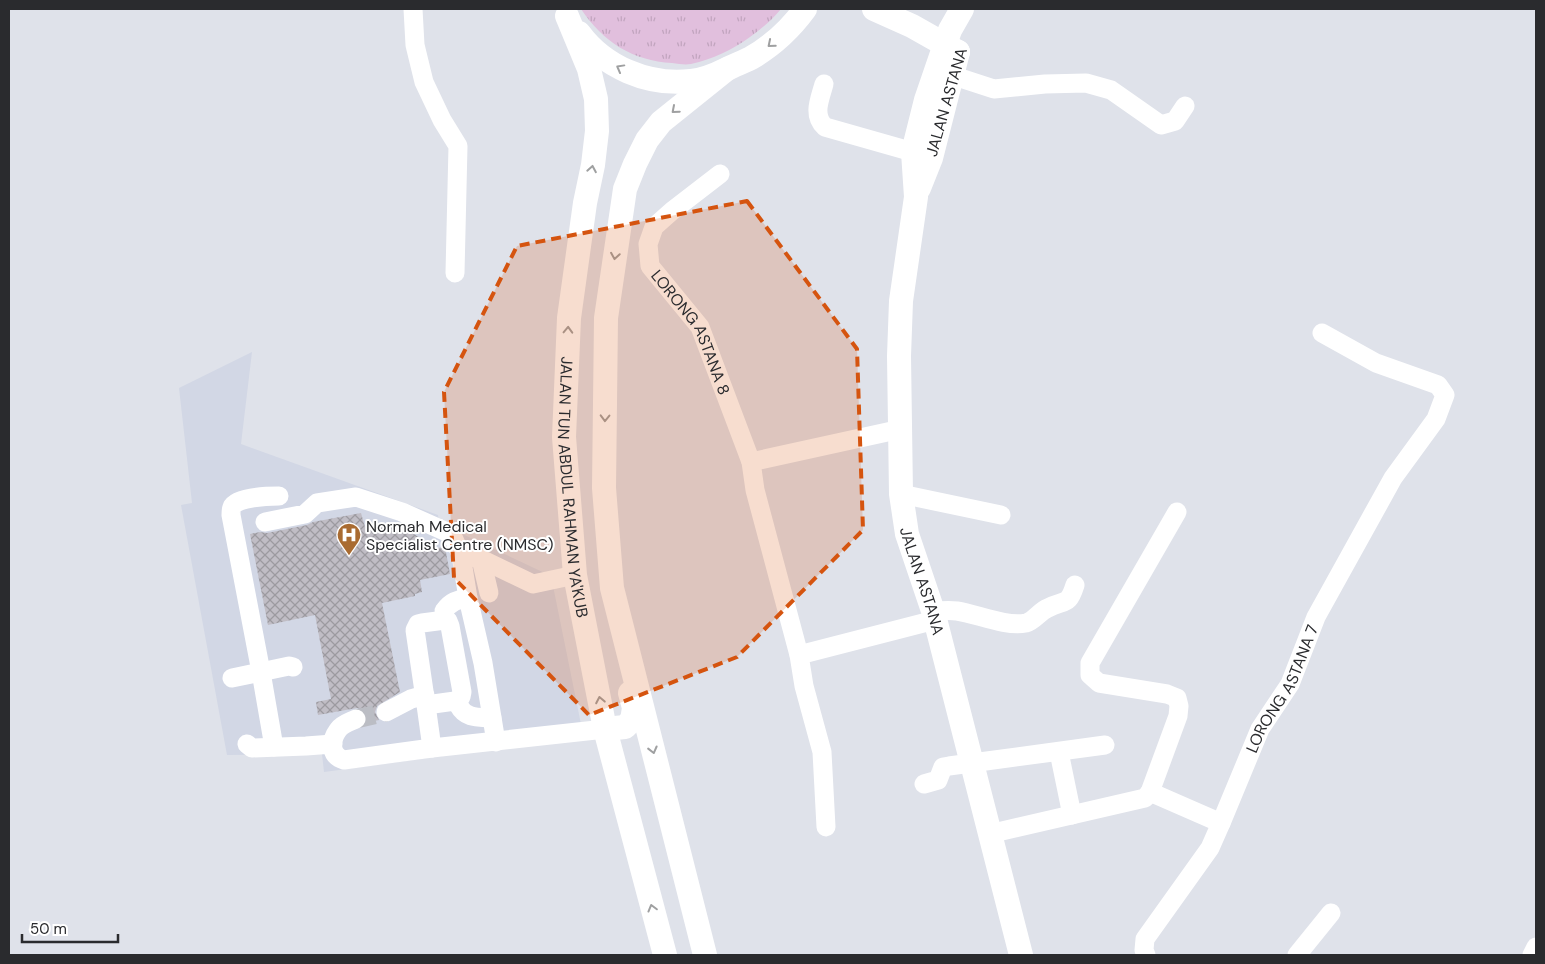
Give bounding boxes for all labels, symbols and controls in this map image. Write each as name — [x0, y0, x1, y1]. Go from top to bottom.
one-way arrow — [768, 38, 777, 46]
street label: JALAN ASTANA — [921, 45, 972, 159]
one-way arrow — [617, 64, 626, 74]
one-way arrow — [671, 105, 680, 114]
one-way arrow — [586, 165, 596, 174]
one-way arrow — [610, 253, 621, 261]
street label: LORONG ASTANA 8 — [646, 266, 735, 398]
one-way arrow — [563, 326, 573, 334]
street label: JALAN TUN ABDUL RAHMAN YA'KUB — [553, 356, 593, 619]
one-way arrow — [599, 414, 610, 422]
place label: Normah Medical Specialist Centre (NMSC) — [366, 516, 553, 555]
hospital icon: Normah Medical Specialist Centre (NMSC) — [336, 522, 362, 556]
street label: JALAN ASTANA — [895, 526, 949, 638]
street label: LORONG ASTANA 7 — [1241, 622, 1323, 756]
one-way arrow — [595, 695, 605, 704]
one-way arrow — [648, 746, 658, 754]
one-way arrow — [647, 904, 658, 913]
scale bar — [22, 912, 119, 944]
text: 50 m — [30, 919, 67, 939]

